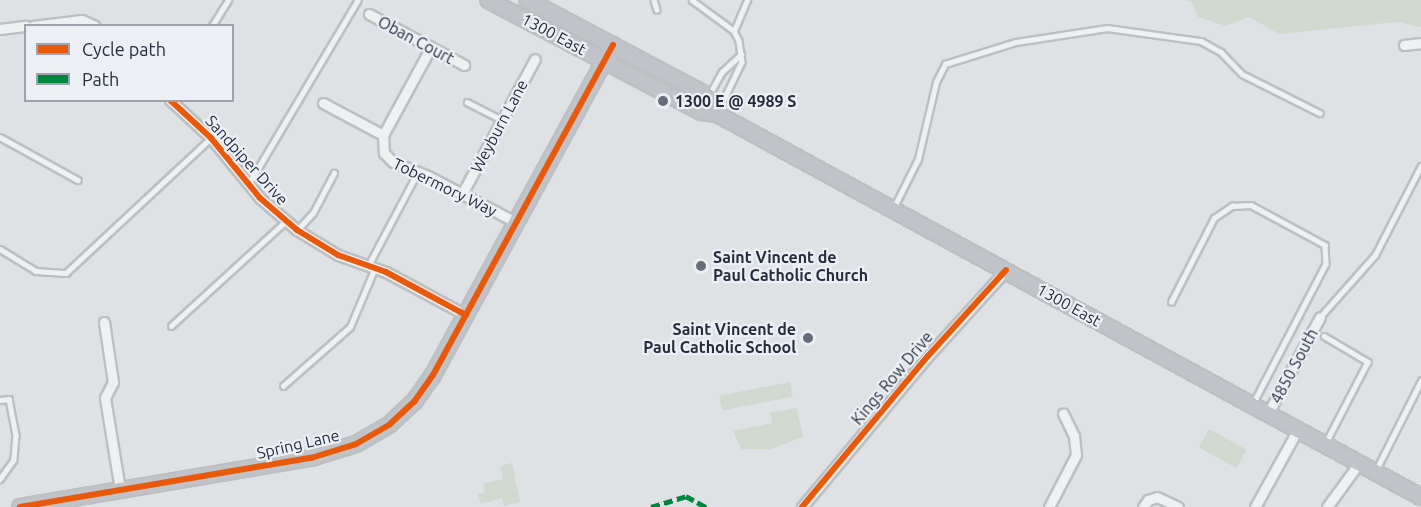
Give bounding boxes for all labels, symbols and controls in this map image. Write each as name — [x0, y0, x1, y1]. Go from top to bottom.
street label: 1300 East — [519, 9, 589, 59]
street label: Oban Court — [375, 12, 457, 68]
legend — [24, 24, 234, 102]
text: Cycle path — [82, 39, 166, 59]
text: Path — [82, 69, 119, 89]
street label: Weyburn Lane — [466, 76, 532, 176]
place label: 1300 E @ 4989 S — [675, 91, 796, 111]
marker: 1300 E @ 4989 S — [656, 94, 670, 108]
street label: Sandpiper Drive — [202, 111, 292, 209]
street label: Tobermory Way — [390, 154, 500, 220]
place label: Saint Vincent de Paul Catholic Church — [713, 247, 868, 285]
marker: Saint Vincent de Paul Catholic Church — [694, 259, 708, 273]
street label: 1300 East — [1034, 280, 1104, 330]
place label: Saint Vincent de Paul Catholic School — [643, 319, 796, 357]
street label: 4850 South — [1266, 325, 1322, 407]
street label: Kings Row Drive — [847, 327, 937, 429]
marker: Saint Vincent de Paul Catholic School — [801, 331, 815, 345]
street label: Spring Lane — [255, 425, 341, 463]

